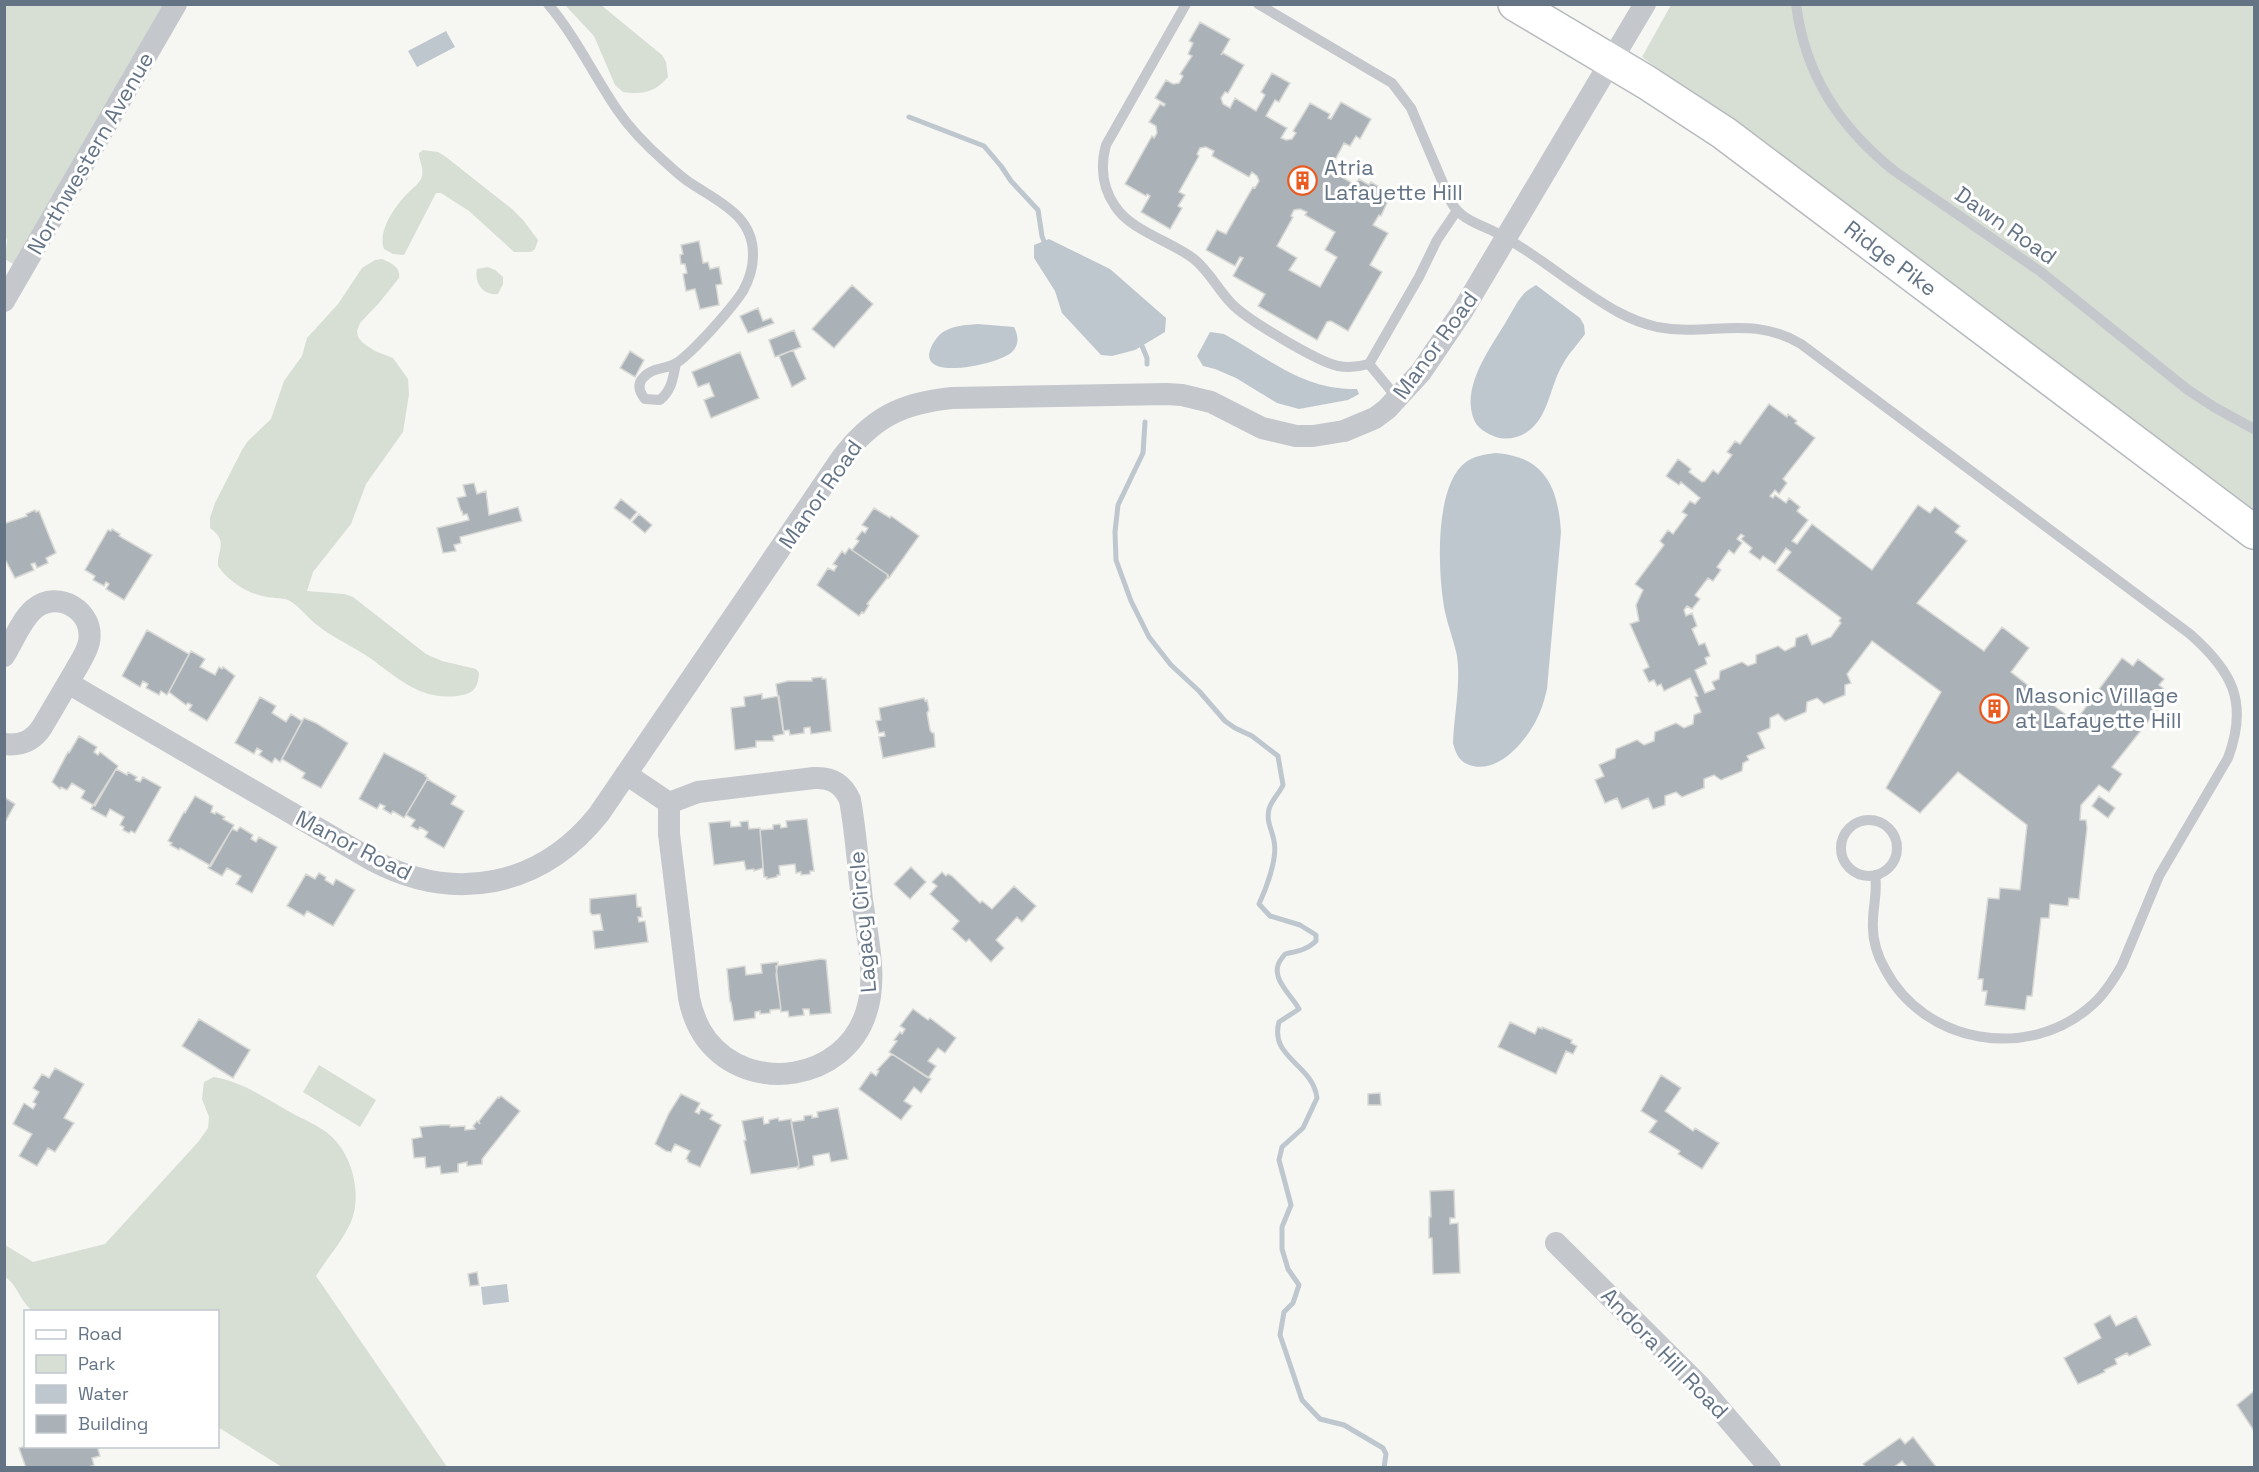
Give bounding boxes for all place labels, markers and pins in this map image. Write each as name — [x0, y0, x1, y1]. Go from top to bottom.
place label: Atria Lafayette Hill — [1324, 153, 1463, 206]
building icon: Atria Lafayette Hill — [1287, 164, 1319, 196]
place label: Masonic Village at Lafayette Hill — [2015, 681, 2182, 734]
building icon: Masonic Village at Lafayette Hill — [1978, 692, 2010, 724]

